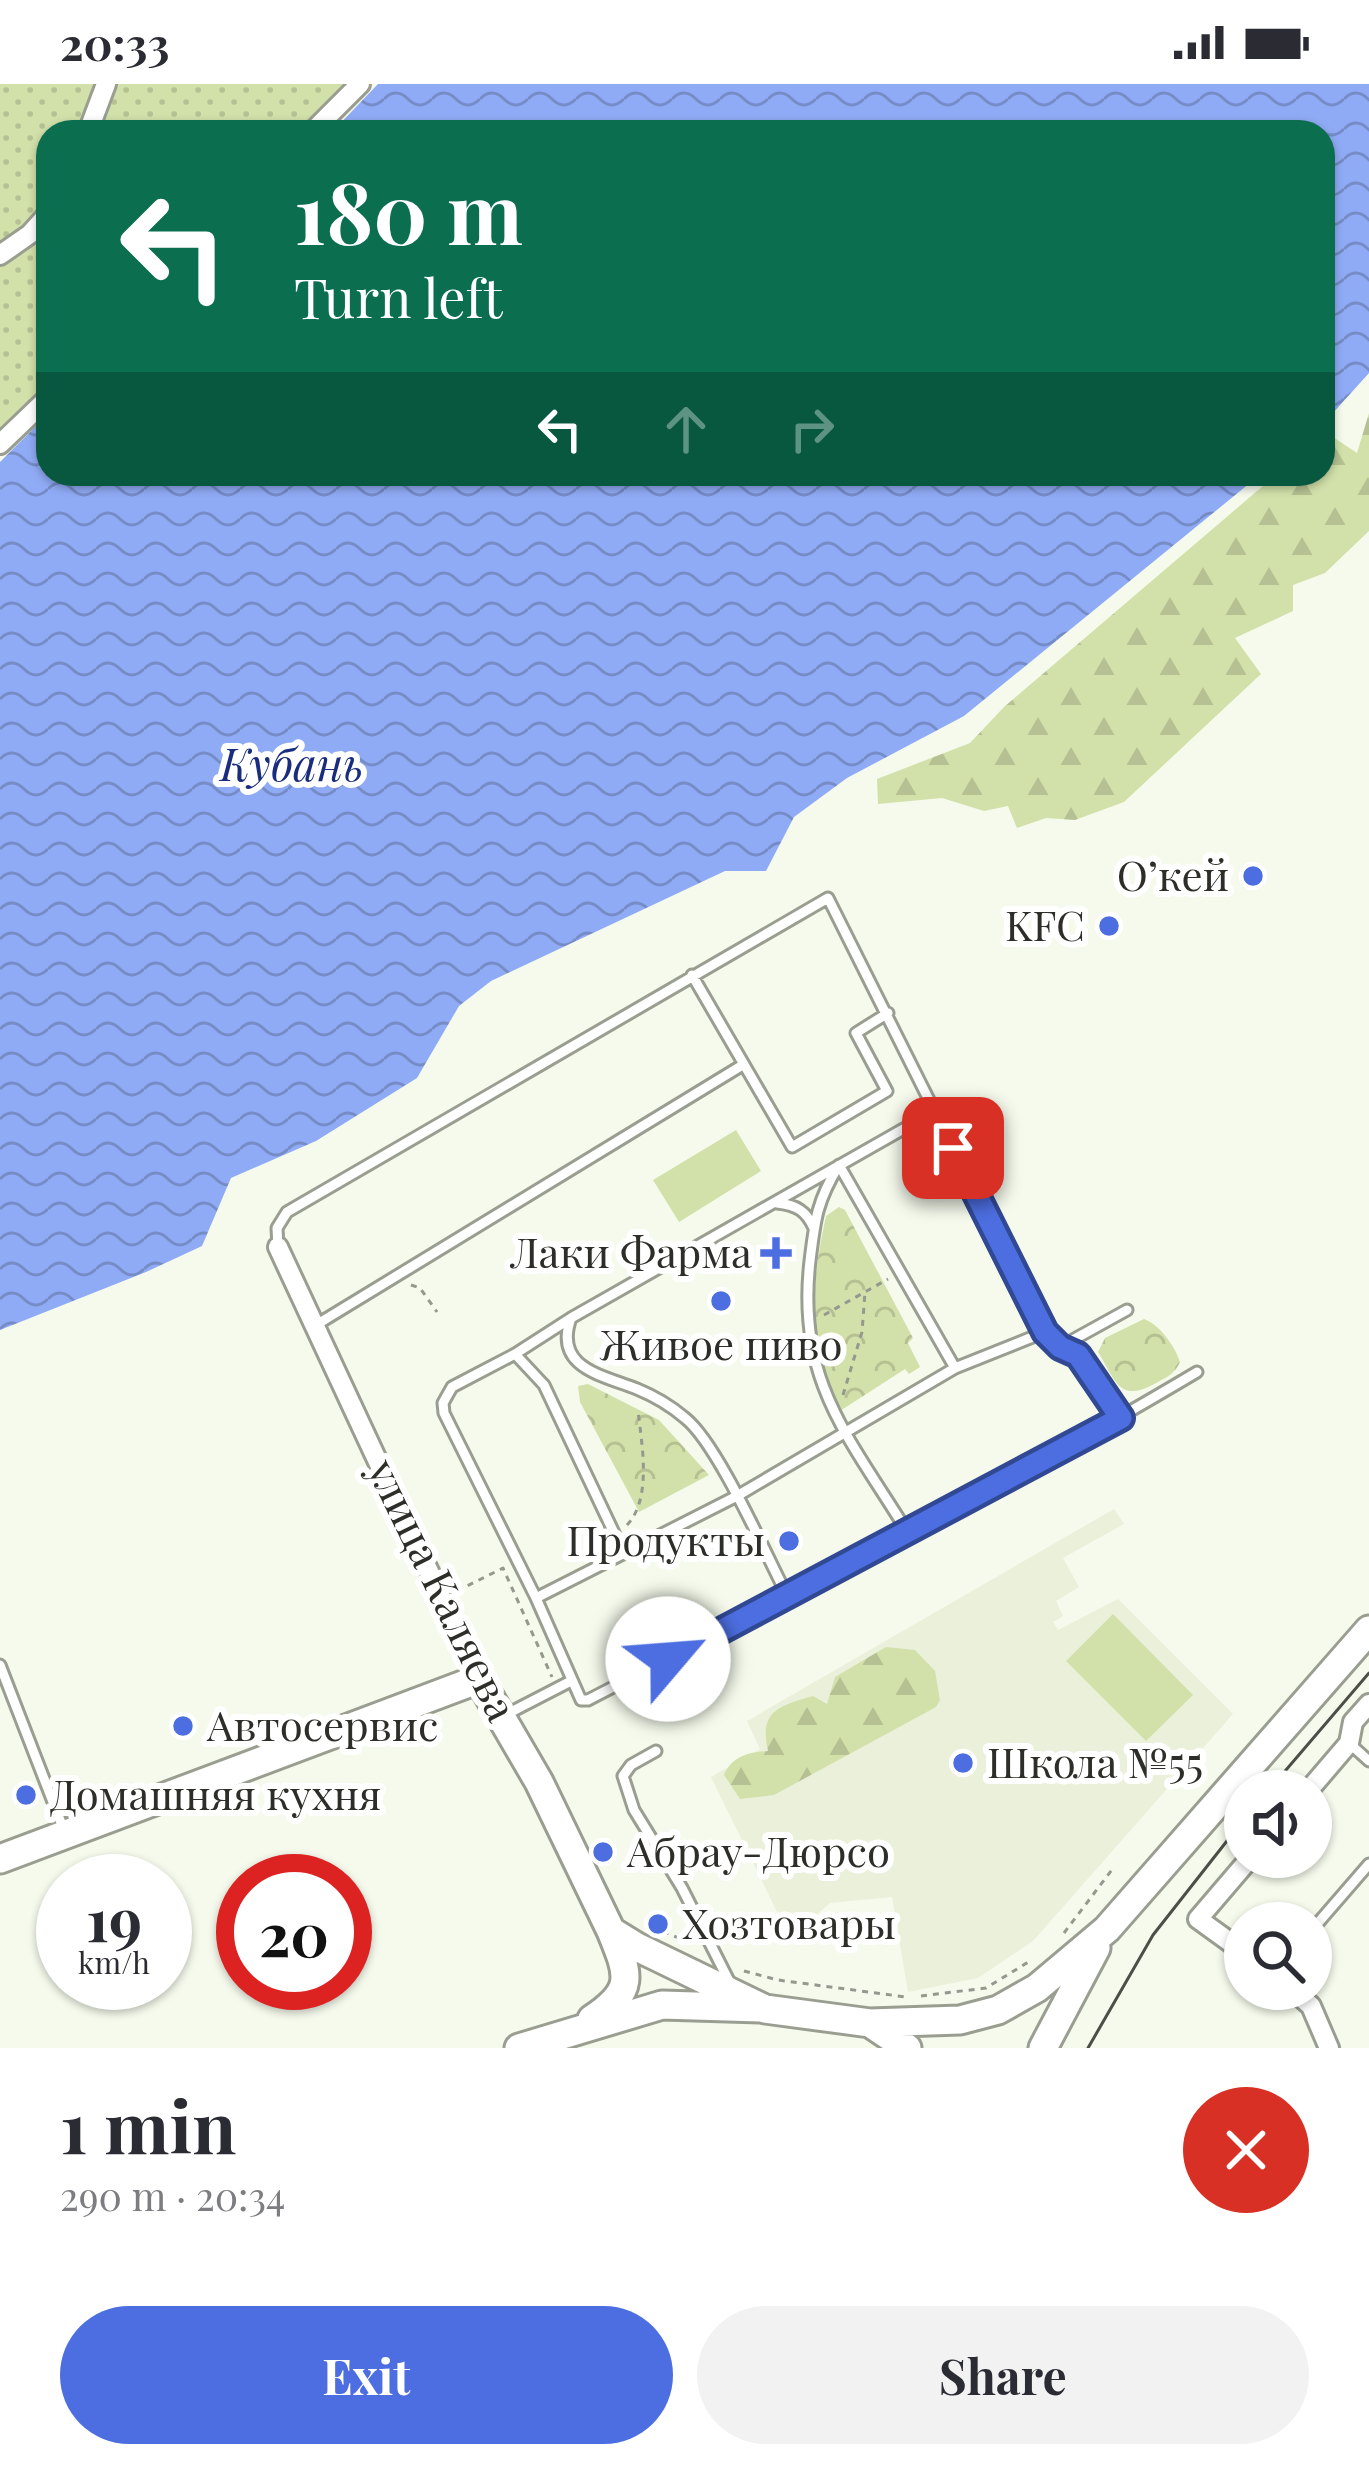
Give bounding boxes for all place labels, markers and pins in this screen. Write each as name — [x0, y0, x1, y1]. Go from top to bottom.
place label: О’кей — [1117, 846, 1229, 902]
marker: О’кей — [1240, 863, 1266, 889]
place label: KFC — [1005, 896, 1085, 952]
marker: KFC — [1096, 913, 1122, 939]
pin — [902, 1097, 1004, 1199]
place label: Лаки Фарма — [509, 1223, 752, 1279]
marker: Лаки Фарма — [763, 1240, 789, 1266]
marker: Живое пиво — [708, 1288, 734, 1314]
place label: Живое пиво — [599, 1315, 843, 1371]
place label: Продукты — [566, 1511, 765, 1567]
marker: Продукты — [776, 1528, 802, 1554]
place label: Автосервис — [206, 1696, 438, 1752]
marker: Автосервис — [170, 1713, 196, 1739]
place label: Школа №55 — [987, 1733, 1203, 1789]
marker: Школа №55 — [950, 1750, 976, 1776]
place label: Домашняя кухня — [50, 1765, 381, 1821]
marker: Домашняя кухня — [13, 1782, 39, 1808]
place label: Абрау-Дюрсо — [626, 1822, 890, 1878]
marker: Абрау-Дюрсо — [590, 1839, 616, 1865]
place label: Хозтовары — [682, 1894, 896, 1950]
marker: Хозтовары — [645, 1911, 671, 1937]

